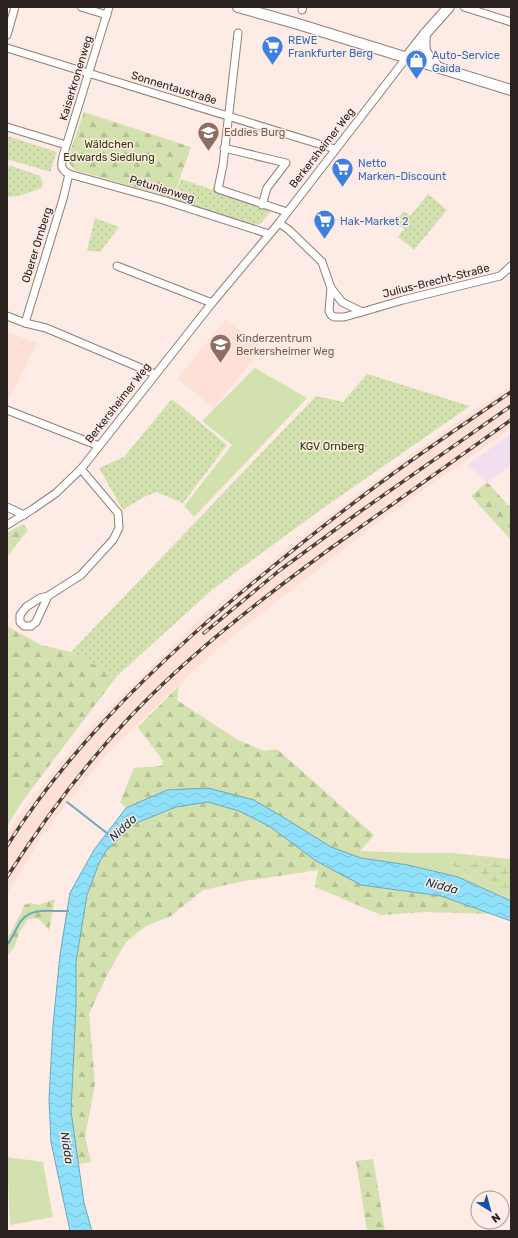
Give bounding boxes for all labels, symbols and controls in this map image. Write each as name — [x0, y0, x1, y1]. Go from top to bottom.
supermarket icon: REWE Frankfurter Berg — [260, 33, 286, 66]
street label: Kaiserkronenweg — [57, 34, 95, 122]
place label: REWE Frankfurter Berg — [288, 34, 373, 60]
shop icon: Auto-Service Gaida — [404, 48, 430, 81]
place label: Auto-Service Gaida — [432, 49, 500, 75]
street label: Sonnentaustraße — [130, 69, 218, 107]
street label: Berkersheimer Weg — [287, 105, 357, 191]
school or university icon: Eddies Burg — [195, 119, 221, 152]
place label: Eddies Burg — [224, 126, 285, 139]
park label: Wäldchen Edwards Siedlung — [63, 138, 155, 164]
supermarket icon: Netto Marken-Discount — [330, 156, 356, 189]
place label: Netto Marken-Discount — [358, 157, 447, 183]
street label: Petunienweg — [128, 173, 196, 205]
street label: Oberer Ornberg — [19, 205, 55, 285]
supermarket icon: Hak-Market 2 — [311, 208, 337, 241]
place label: Hak-Market 2 — [340, 215, 408, 228]
street label: Julius-Brecht-Straße — [381, 261, 491, 301]
school or university icon: Kinderzentrum Berkersheimer Weg — [207, 331, 233, 364]
place label: Kinderzentrum Berkersheimer Weg — [236, 332, 334, 358]
street label: Berkersheimer Weg — [83, 360, 153, 446]
park label: KGV Ornberg — [300, 440, 364, 453]
water label: Nidda — [106, 812, 140, 844]
water label: Nidda — [424, 875, 460, 897]
water label: Nidda — [58, 1131, 76, 1165]
north arrow — [470, 1190, 510, 1230]
text: N — [489, 1210, 503, 1225]

